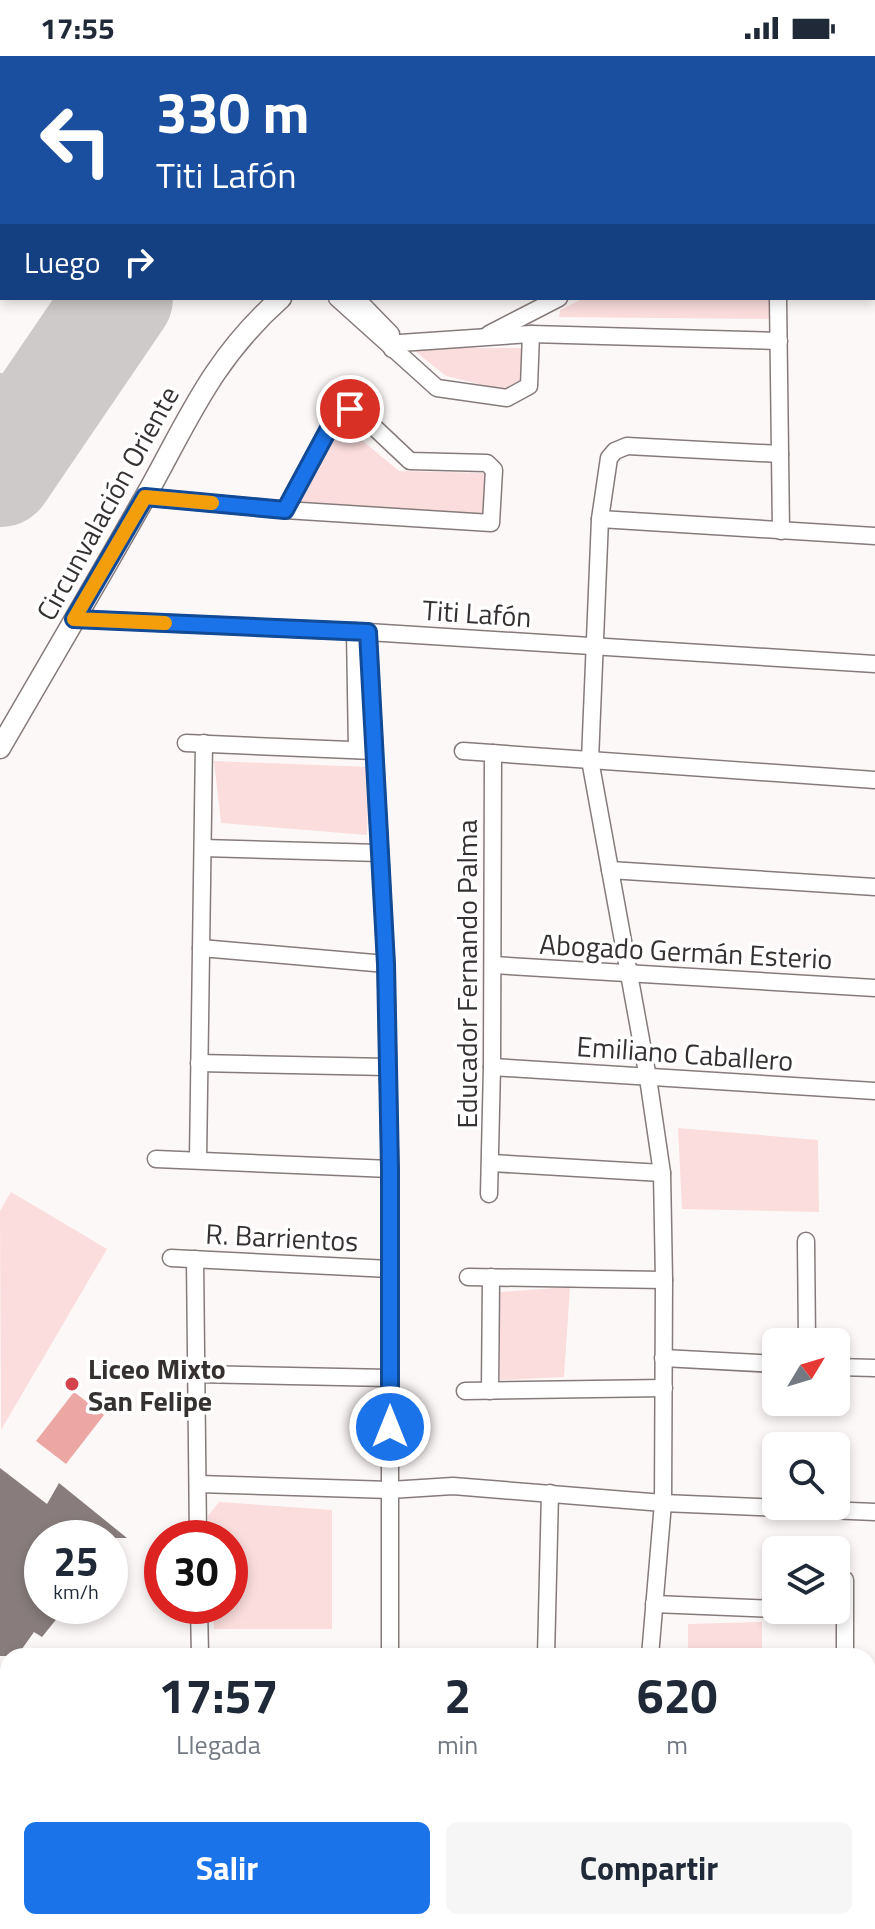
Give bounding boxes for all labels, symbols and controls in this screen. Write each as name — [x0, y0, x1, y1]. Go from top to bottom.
text: 17:55 — [40, 5, 115, 51]
text: 330 m — [156, 70, 309, 155]
icon: left — [24, 88, 128, 192]
text: Titi Lafón — [156, 147, 296, 202]
text: Luego — [24, 239, 101, 285]
icon: right — [117, 240, 161, 284]
pin — [316, 375, 384, 443]
street label: Circunvalación Oriente — [25, 378, 189, 628]
icon: arrive — [328, 387, 372, 431]
street label: Titi Lafón — [421, 588, 533, 638]
street label: Educador Fernando Palma — [445, 820, 488, 1128]
street label: Abogado Germán Esterio — [538, 922, 834, 980]
street label: Emiliano Caballero — [575, 1024, 795, 1082]
street label: R. Barrientos — [204, 1212, 360, 1262]
north arrow — [762, 1328, 850, 1416]
map controls — [762, 1328, 850, 1624]
place label: Liceo Mixto San Felipe — [88, 1347, 226, 1422]
marker: Liceo Mixto San Felipe — [63, 1375, 81, 1393]
position arrow — [348, 1385, 432, 1469]
button: search — [762, 1432, 850, 1520]
speed limit sign: 30 — [144, 1520, 248, 1624]
text: 25 — [54, 1531, 98, 1592]
button: layers — [762, 1536, 850, 1624]
text: km/h — [53, 1576, 99, 1607]
text: 17:57 — [159, 1659, 278, 1732]
text: 2 — [444, 1659, 471, 1732]
text: 620 — [637, 1659, 717, 1732]
text: Llegada — [176, 1725, 261, 1764]
text: min — [437, 1725, 478, 1764]
text: m — [666, 1725, 688, 1764]
button: Salir — [24, 1822, 430, 1914]
button: Compartir — [446, 1822, 852, 1914]

